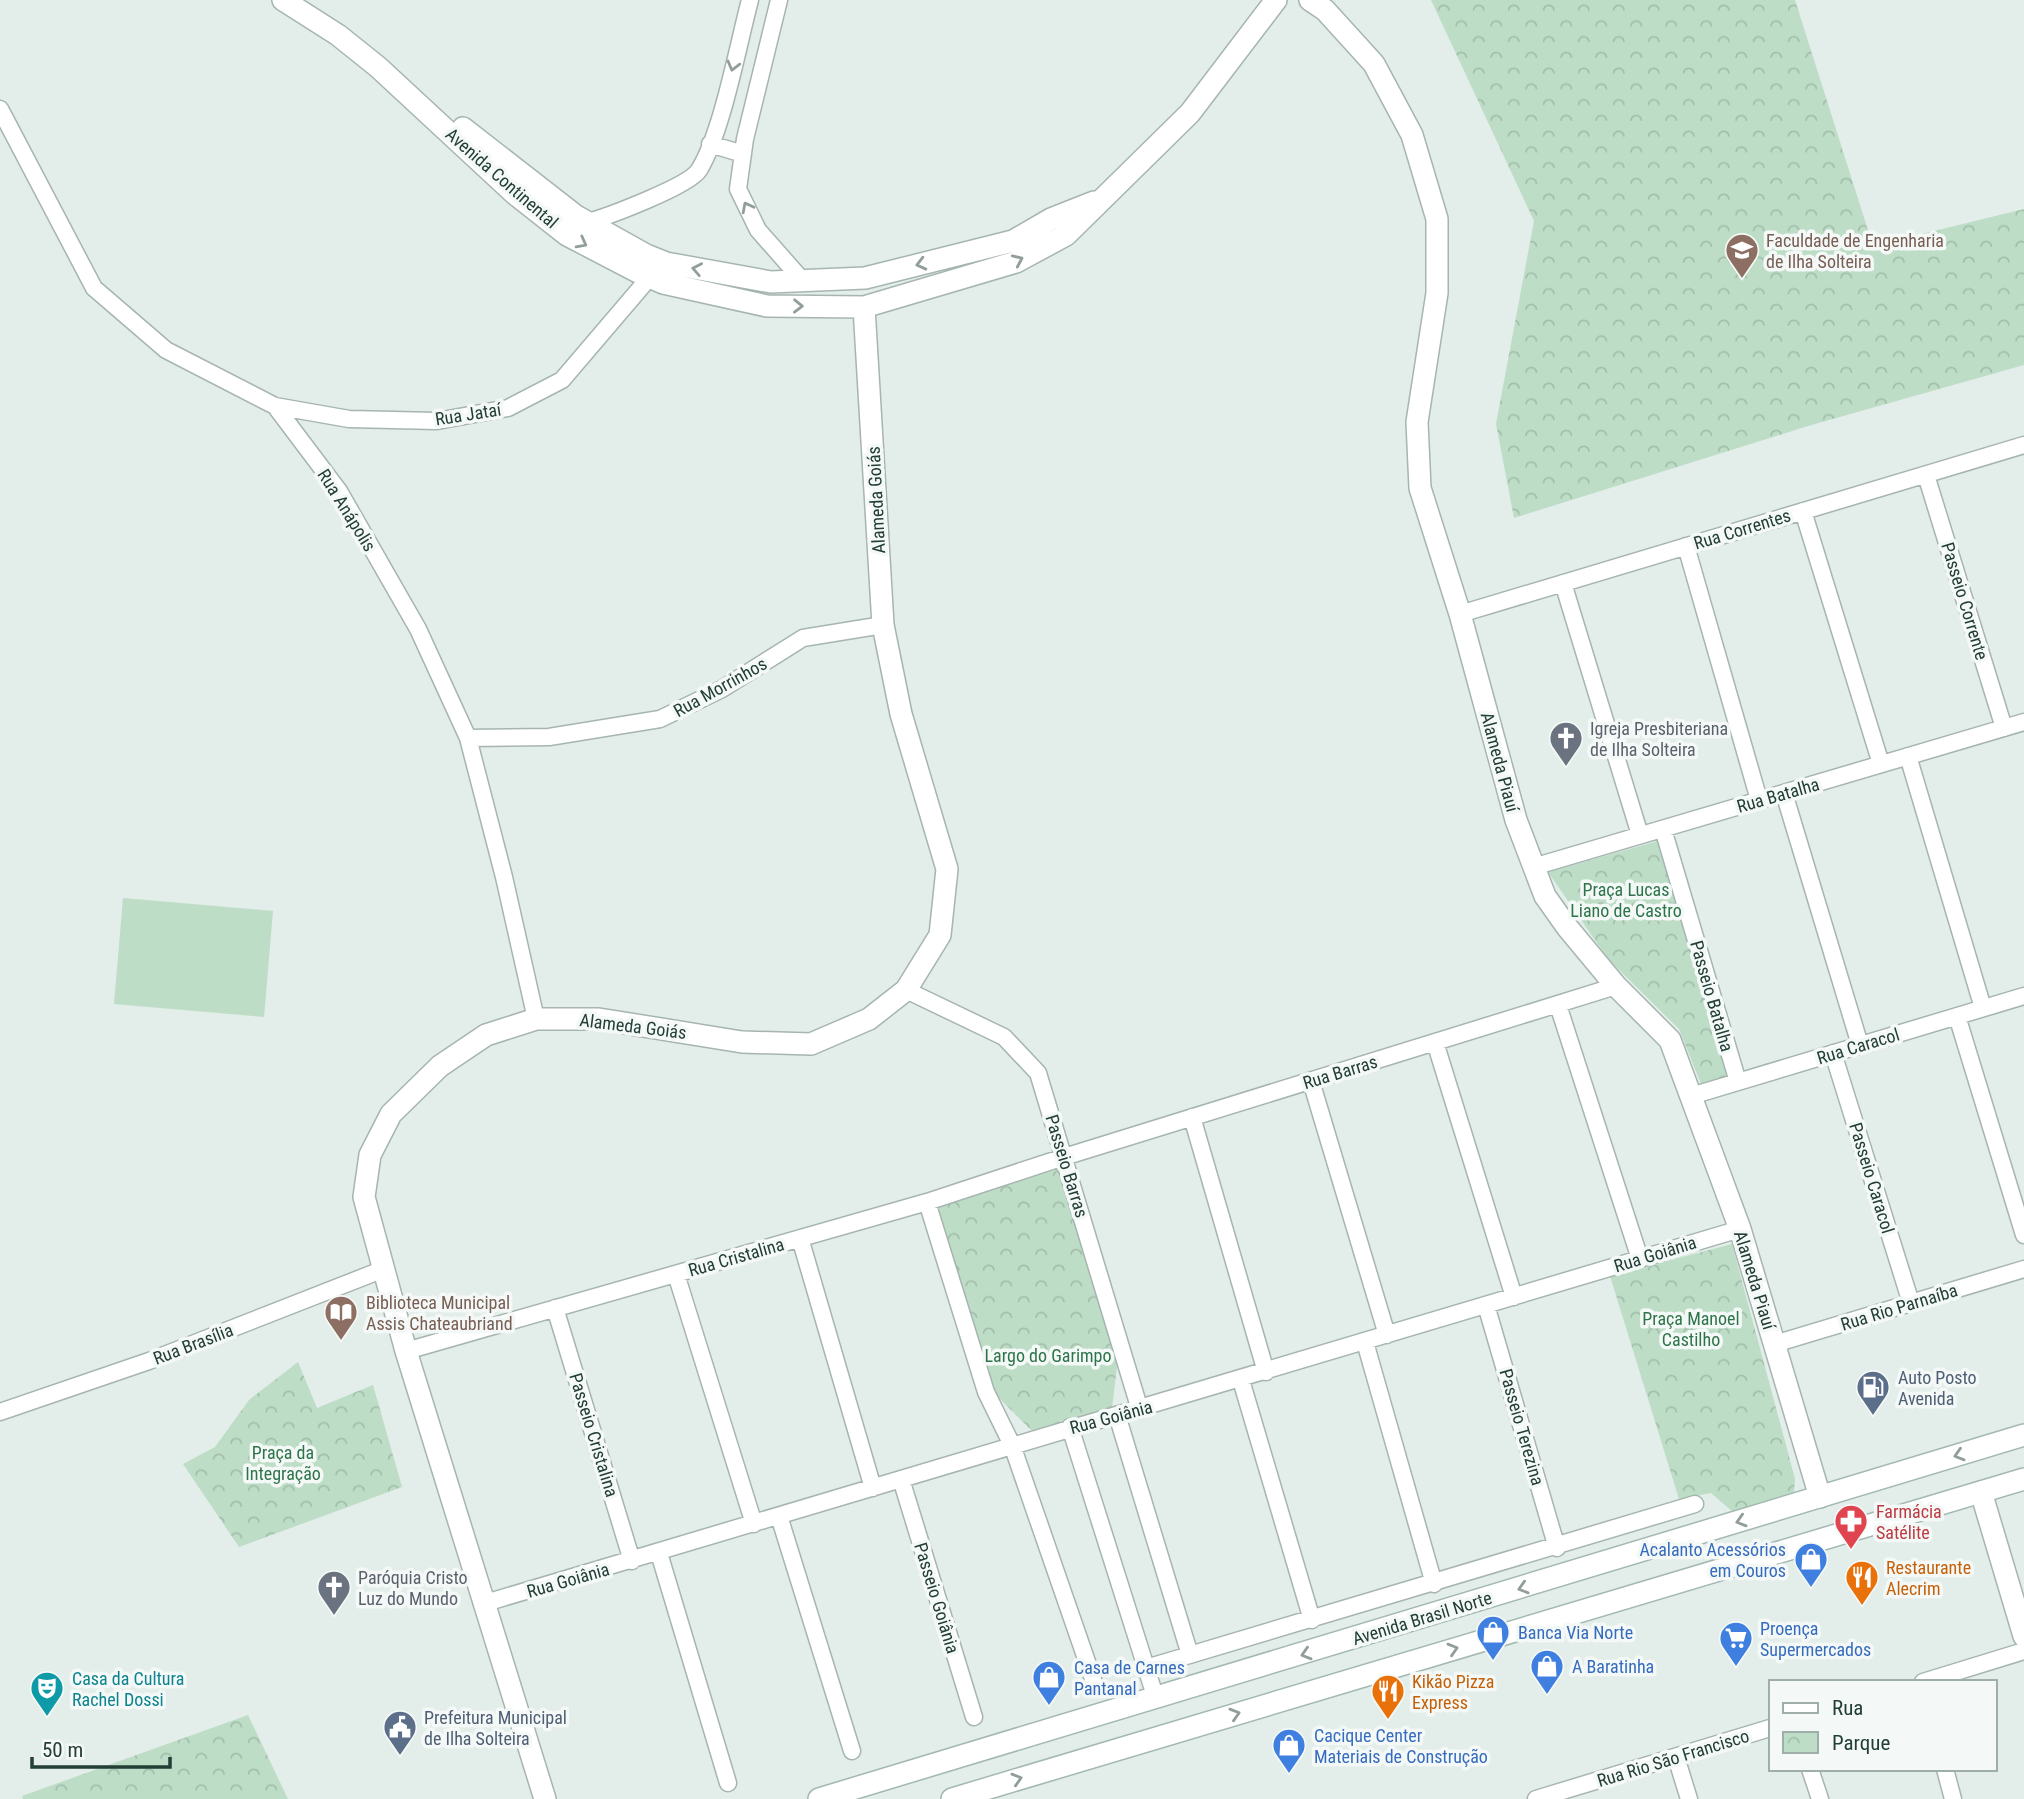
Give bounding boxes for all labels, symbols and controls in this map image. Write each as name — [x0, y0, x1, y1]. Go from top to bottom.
one-way arrow — [726, 60, 741, 72]
street label: Avenida Continental — [442, 124, 562, 232]
one-way arrow — [741, 202, 755, 215]
place label: Faculdade de Engenharia de Ilha Solteira — [1766, 230, 1944, 272]
school or university icon: Faculdade de Engenharia de Ilha Solteira — [1723, 231, 1761, 280]
one-way arrow — [575, 234, 588, 248]
one-way arrow — [1011, 254, 1023, 268]
one-way arrow — [915, 256, 927, 270]
one-way arrow — [691, 262, 703, 277]
one-way arrow — [793, 298, 803, 314]
street label: Rua Jataí — [434, 398, 503, 430]
street label: Alameda Goiás — [863, 446, 889, 554]
street label: Rua Anápolis — [313, 465, 381, 555]
street label: Rua Correntes — [1691, 504, 1793, 554]
street label: Passeio Corrente — [1937, 540, 1993, 662]
street label: Rua Morrinhos — [670, 653, 770, 721]
street label: Alameda Piauí — [1477, 710, 1524, 815]
place label: Igreja Presbiteriana de Ilha Solteira — [1590, 718, 1728, 760]
church icon: Igreja Presbiteriana de Ilha Solteira — [1547, 719, 1585, 768]
street label: Rua Batalha — [1734, 773, 1822, 817]
park label: Praça Lucas Liano de Castro — [1570, 879, 1682, 921]
street label: Passeio Batalha — [1686, 938, 1738, 1054]
street label: Alameda Goiás — [578, 1009, 688, 1043]
street label: Rua Caracol — [1814, 1024, 1902, 1068]
street label: Rua Barras — [1300, 1051, 1380, 1093]
street label: Passeio Barras — [1041, 1112, 1093, 1220]
street label: Passeio Caracol — [1845, 1120, 1899, 1236]
street label: Alameda Piauí — [1730, 1228, 1780, 1333]
street label: Rua Goiânia — [1611, 1232, 1699, 1276]
street label: Rua Cristalina — [686, 1233, 786, 1281]
street label: Rua Rio Parnaíba — [1838, 1279, 1960, 1335]
place label: Biblioteca Municipal Assis Chateaubriand — [366, 1292, 513, 1334]
library icon: Biblioteca Municipal Assis Chateaubriand — [322, 1293, 360, 1342]
park label: Praça Manoel Castilho — [1642, 1308, 1740, 1350]
street label: Rua Brasília — [150, 1319, 236, 1369]
park label: Largo do Garimpo — [985, 1345, 1111, 1366]
street label: Passeio Terezina — [1495, 1366, 1549, 1488]
place label: Auto Posto Avenida — [1898, 1367, 1977, 1409]
fuel station icon: Auto Posto Avenida — [1854, 1368, 1892, 1417]
street label: Passeio Cristalina — [565, 1371, 623, 1499]
street label: Rua Goiânia — [1067, 1396, 1155, 1438]
park label: Praça da Integração — [245, 1442, 321, 1484]
one-way arrow — [1953, 1447, 1965, 1461]
place label: Farmácia Satélite — [1876, 1501, 1942, 1543]
pharmacy icon: Farmácia Satélite — [1832, 1502, 1870, 1551]
one-way arrow — [1735, 1513, 1747, 1528]
place label: Acalanto Acessórios em Couros — [1639, 1539, 1786, 1581]
street label: Passeio Goiânia — [910, 1540, 964, 1656]
shop icon: Acalanto Acessórios em Couros — [1792, 1540, 1830, 1589]
place label: Restaurante Alecrim — [1886, 1557, 1971, 1599]
street label: Rua Goiânia — [524, 1558, 612, 1602]
restaurant icon: Restaurante Alecrim — [1843, 1558, 1881, 1607]
place label: Paróquia Cristo Luz do Mundo — [358, 1567, 468, 1609]
church icon: Paróquia Cristo Luz do Mundo — [315, 1568, 353, 1617]
one-way arrow — [1518, 1579, 1530, 1594]
street label: Avenida Brasil Norte — [1350, 1587, 1494, 1649]
shop icon: Banca Via Norte — [1474, 1613, 1512, 1662]
place label: Proença Supermercados — [1760, 1618, 1871, 1660]
supermarket icon: Proença Supermercados — [1717, 1619, 1755, 1668]
place label: Banca Via Norte — [1518, 1622, 1633, 1643]
one-way arrow — [1447, 1643, 1459, 1658]
one-way arrow — [1300, 1645, 1312, 1660]
shop icon: A Baratinha — [1528, 1647, 1566, 1696]
place label: A Baratinha — [1572, 1656, 1654, 1677]
place label: Casa de Carnes Pantanal — [1074, 1657, 1185, 1699]
shop icon: Casa de Carnes Pantanal — [1030, 1658, 1068, 1707]
place label: Casa da Cultura Rachel Dossi — [72, 1668, 184, 1710]
theatre icon: Casa da Cultura Rachel Dossi — [28, 1669, 66, 1718]
place label: Kikão Pizza Express — [1412, 1671, 1494, 1713]
restaurant icon: Kikão Pizza Express — [1369, 1672, 1407, 1721]
legend — [1769, 1680, 1996, 1771]
text: Rua — [1832, 1696, 1863, 1720]
place label: Prefeitura Municipal de Ilha Solteira — [424, 1707, 567, 1749]
one-way arrow — [1229, 1707, 1241, 1722]
public building icon: Prefeitura Municipal de Ilha Solteira — [381, 1708, 419, 1757]
place label: Cacique Center Materiais de Construção — [1314, 1725, 1488, 1767]
street label: Rua Rio São Francisco — [1594, 1725, 1752, 1791]
scale bar — [32, 1726, 170, 1770]
shop icon: Cacique Center Materiais de Construção — [1270, 1726, 1308, 1775]
text: Parque — [1832, 1731, 1890, 1755]
text: 50 m — [42, 1738, 83, 1762]
one-way arrow — [1011, 1773, 1023, 1788]

